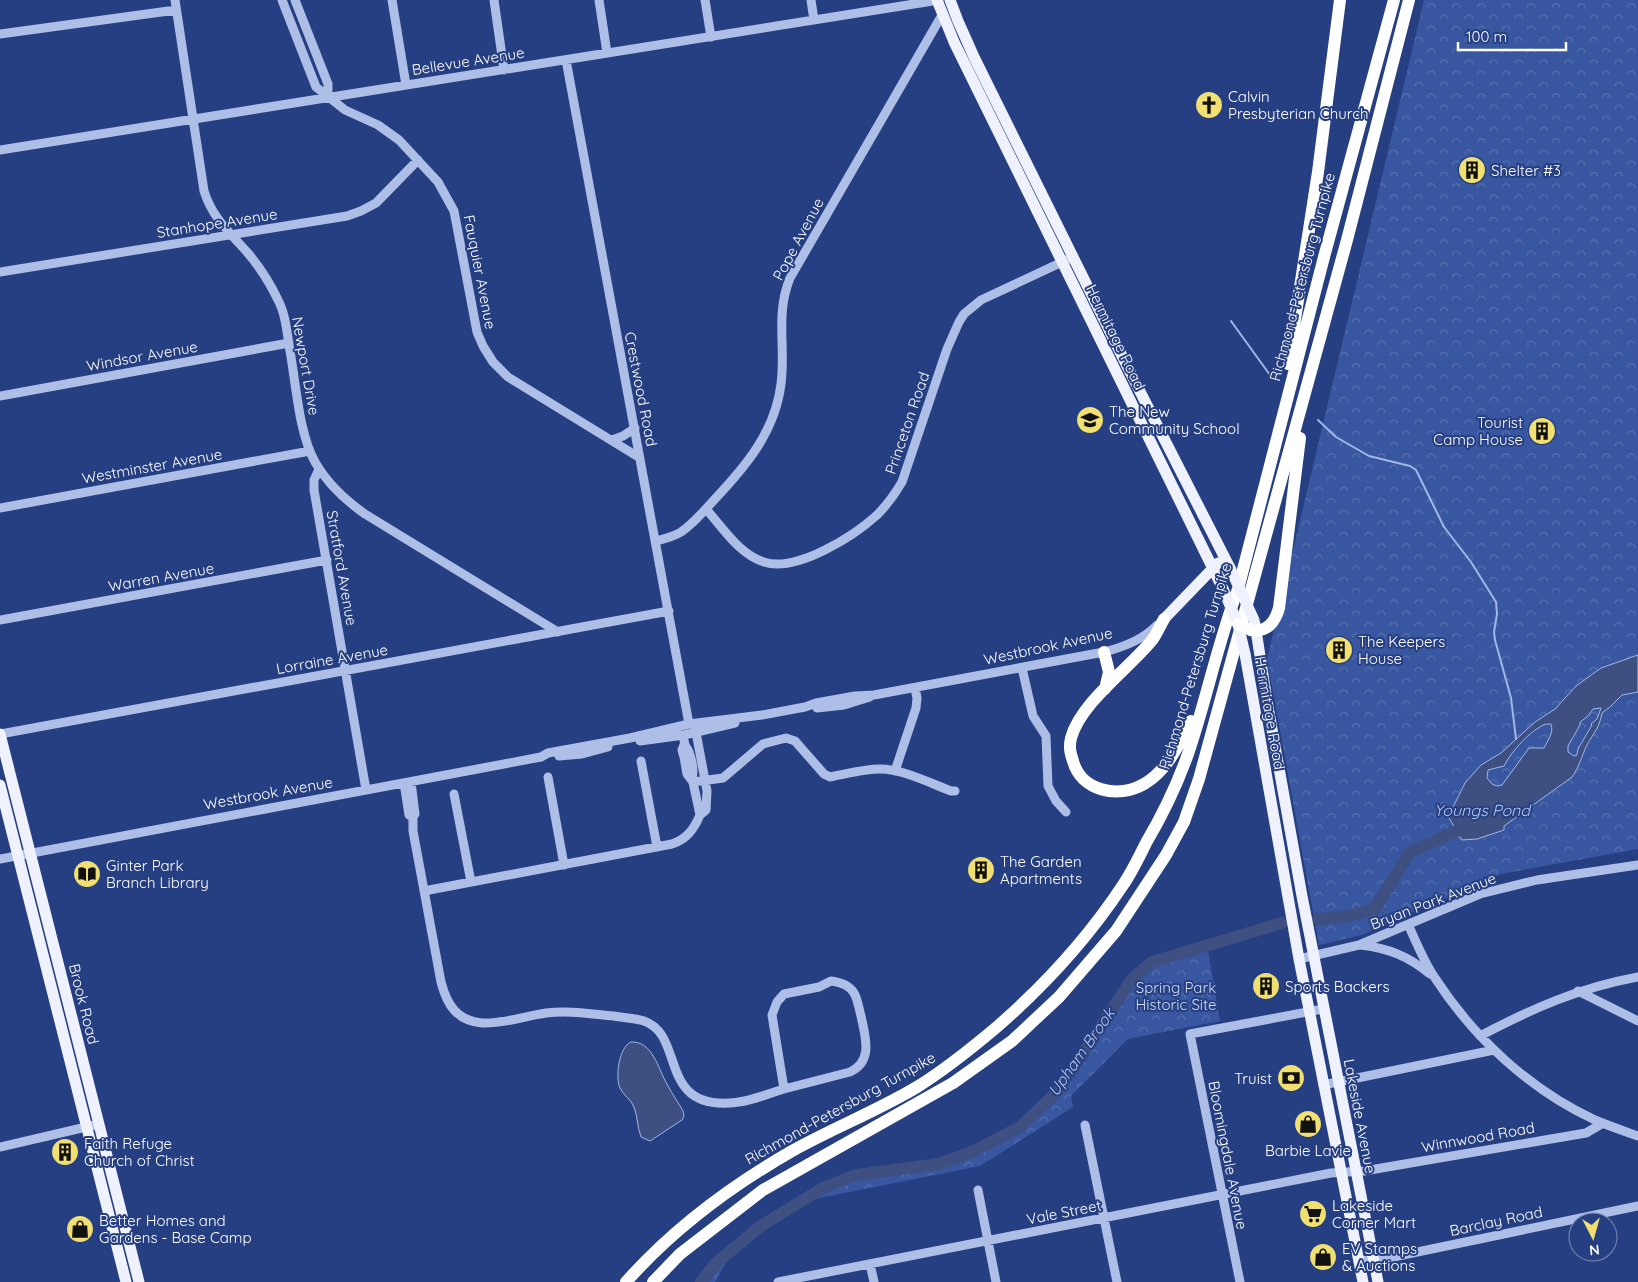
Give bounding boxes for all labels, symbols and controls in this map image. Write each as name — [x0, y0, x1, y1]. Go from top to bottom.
scale bar — [1458, 20, 1566, 52]
text: 100 m — [1466, 27, 1507, 46]
street label: Bellevue Avenue — [410, 43, 526, 79]
place label: Calvin Presbyterian Church — [1228, 87, 1368, 123]
church icon: Calvin Presbyterian Church — [1194, 90, 1224, 120]
building icon: Shelter #3 — [1457, 155, 1487, 185]
place label: Shelter #3 — [1491, 161, 1561, 180]
street label: Richmond-Petersburg Turnpike — [1265, 171, 1339, 383]
street label: Pope Avenue — [768, 194, 828, 284]
street label: Stanhope Avenue — [155, 204, 279, 242]
street label: Fauquier Avenue — [460, 213, 500, 331]
street label: Hermitage Road — [1082, 281, 1150, 393]
street label: Newport Drive — [288, 315, 324, 417]
street label: Crestwood Road — [621, 330, 661, 448]
street label: Windsor Avenue — [85, 337, 199, 375]
street label: Princeton Road — [881, 369, 933, 477]
place label: The New Community School — [1109, 402, 1240, 438]
school or university icon: The New Community School — [1075, 405, 1105, 435]
place label: Tourist Camp House — [1433, 413, 1523, 449]
building icon: Tourist Camp House — [1527, 416, 1557, 446]
street label: Westminster Avenue — [80, 444, 224, 488]
street label: Stratford Avenue — [323, 509, 361, 627]
street label: Warren Avenue — [107, 558, 215, 596]
street label: Richmond-Petersburg Turnpike — [1155, 561, 1235, 771]
street label: Westbrook Avenue — [982, 623, 1114, 669]
place label: The Keepers House — [1358, 632, 1445, 668]
building icon: The Keepers House — [1324, 635, 1354, 665]
street label: Lorraine Avenue — [275, 640, 389, 678]
street label: Hermitage Road — [1251, 655, 1289, 771]
street label: Westbrook Avenue — [202, 772, 334, 814]
water label: Youngs Pond — [1434, 800, 1532, 820]
place label: The Garden Apartments — [1000, 852, 1082, 888]
building icon: The Garden Apartments — [966, 855, 996, 885]
place label: Ginter Park Branch Library — [106, 856, 209, 892]
library icon: Ginter Park Branch Library — [72, 859, 102, 889]
street label: Bryan Park Avenue — [1367, 868, 1499, 934]
street label: Brook Road — [65, 962, 103, 1046]
building icon: Sports Backers — [1251, 971, 1281, 1001]
place label: Sports Backers — [1285, 977, 1389, 996]
park label: Spring Park Historic Site — [1135, 978, 1217, 1014]
water label: Upham Brook — [1043, 1003, 1120, 1100]
street label: Richmond-Petersburg Turnpike — [741, 1048, 939, 1168]
street label: Lakeside Avenue — [1340, 1057, 1380, 1175]
bank icon: Truist — [1276, 1063, 1306, 1093]
place label: Truist — [1234, 1069, 1272, 1088]
street label: Bloomingdale Avenue — [1204, 1079, 1252, 1231]
shop icon: Barbie Lavie — [1293, 1109, 1323, 1139]
street label: Winnwood Road — [1420, 1118, 1536, 1156]
place label: Faith Refuge Church of Christ — [84, 1134, 195, 1170]
building icon: Faith Refuge Church of Christ — [50, 1137, 80, 1167]
place label: Barbie Lavie — [1265, 1141, 1351, 1160]
street label: Vale Street — [1025, 1195, 1103, 1229]
place label: Lakeside Corner Mart — [1332, 1196, 1416, 1232]
supermarket icon: Lakeside Corner Mart — [1298, 1199, 1328, 1229]
street label: Barclay Road — [1448, 1202, 1544, 1240]
place label: Better Homes and Gardens - Base Camp — [99, 1211, 252, 1247]
north arrow — [1568, 1212, 1618, 1262]
shop icon: Better Homes and Gardens - Base Camp — [65, 1214, 95, 1244]
place label: EV Stamps & Auctions — [1342, 1239, 1417, 1275]
text: N — [1588, 1240, 1600, 1259]
shop icon: EV Stamps & Auctions — [1308, 1242, 1338, 1272]

